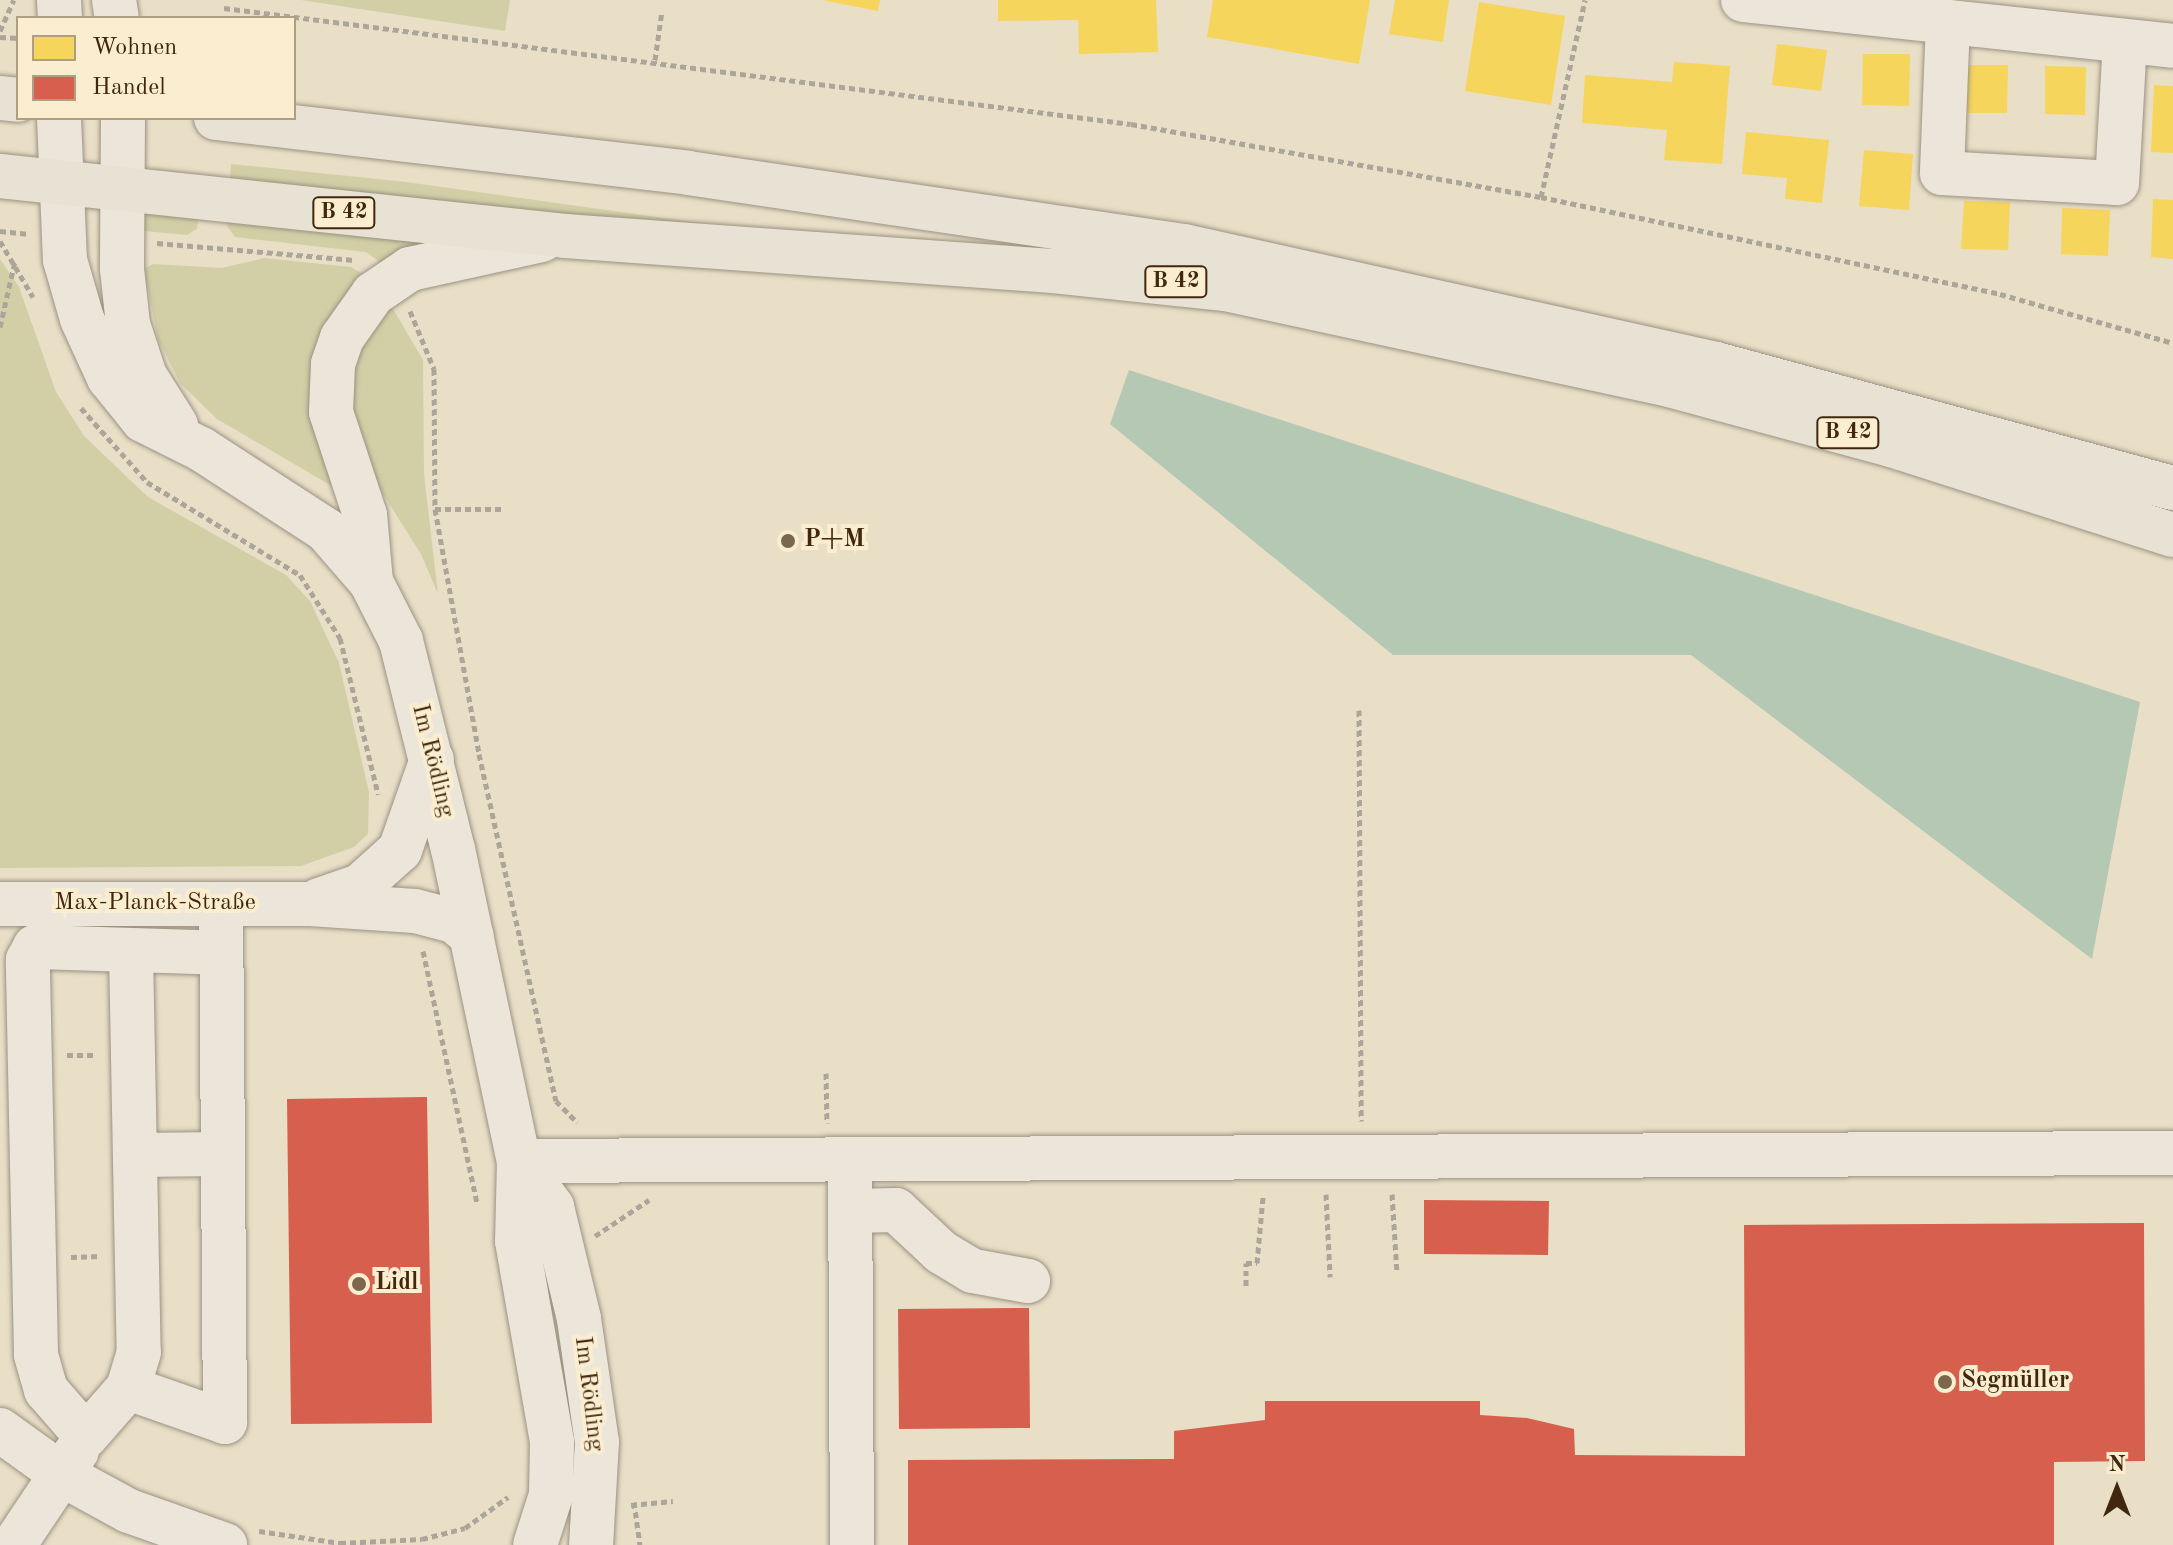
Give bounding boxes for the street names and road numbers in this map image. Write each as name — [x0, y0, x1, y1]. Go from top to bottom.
road number: B 42 — [312, 195, 376, 231]
road number: B 42 — [1144, 264, 1208, 300]
road number: B 42 — [1816, 415, 1880, 451]
street label: Im Rödling — [404, 701, 460, 821]
street label: Max-Planck-Straße — [54, 890, 256, 918]
street label: Im Rödling — [567, 1335, 609, 1453]

